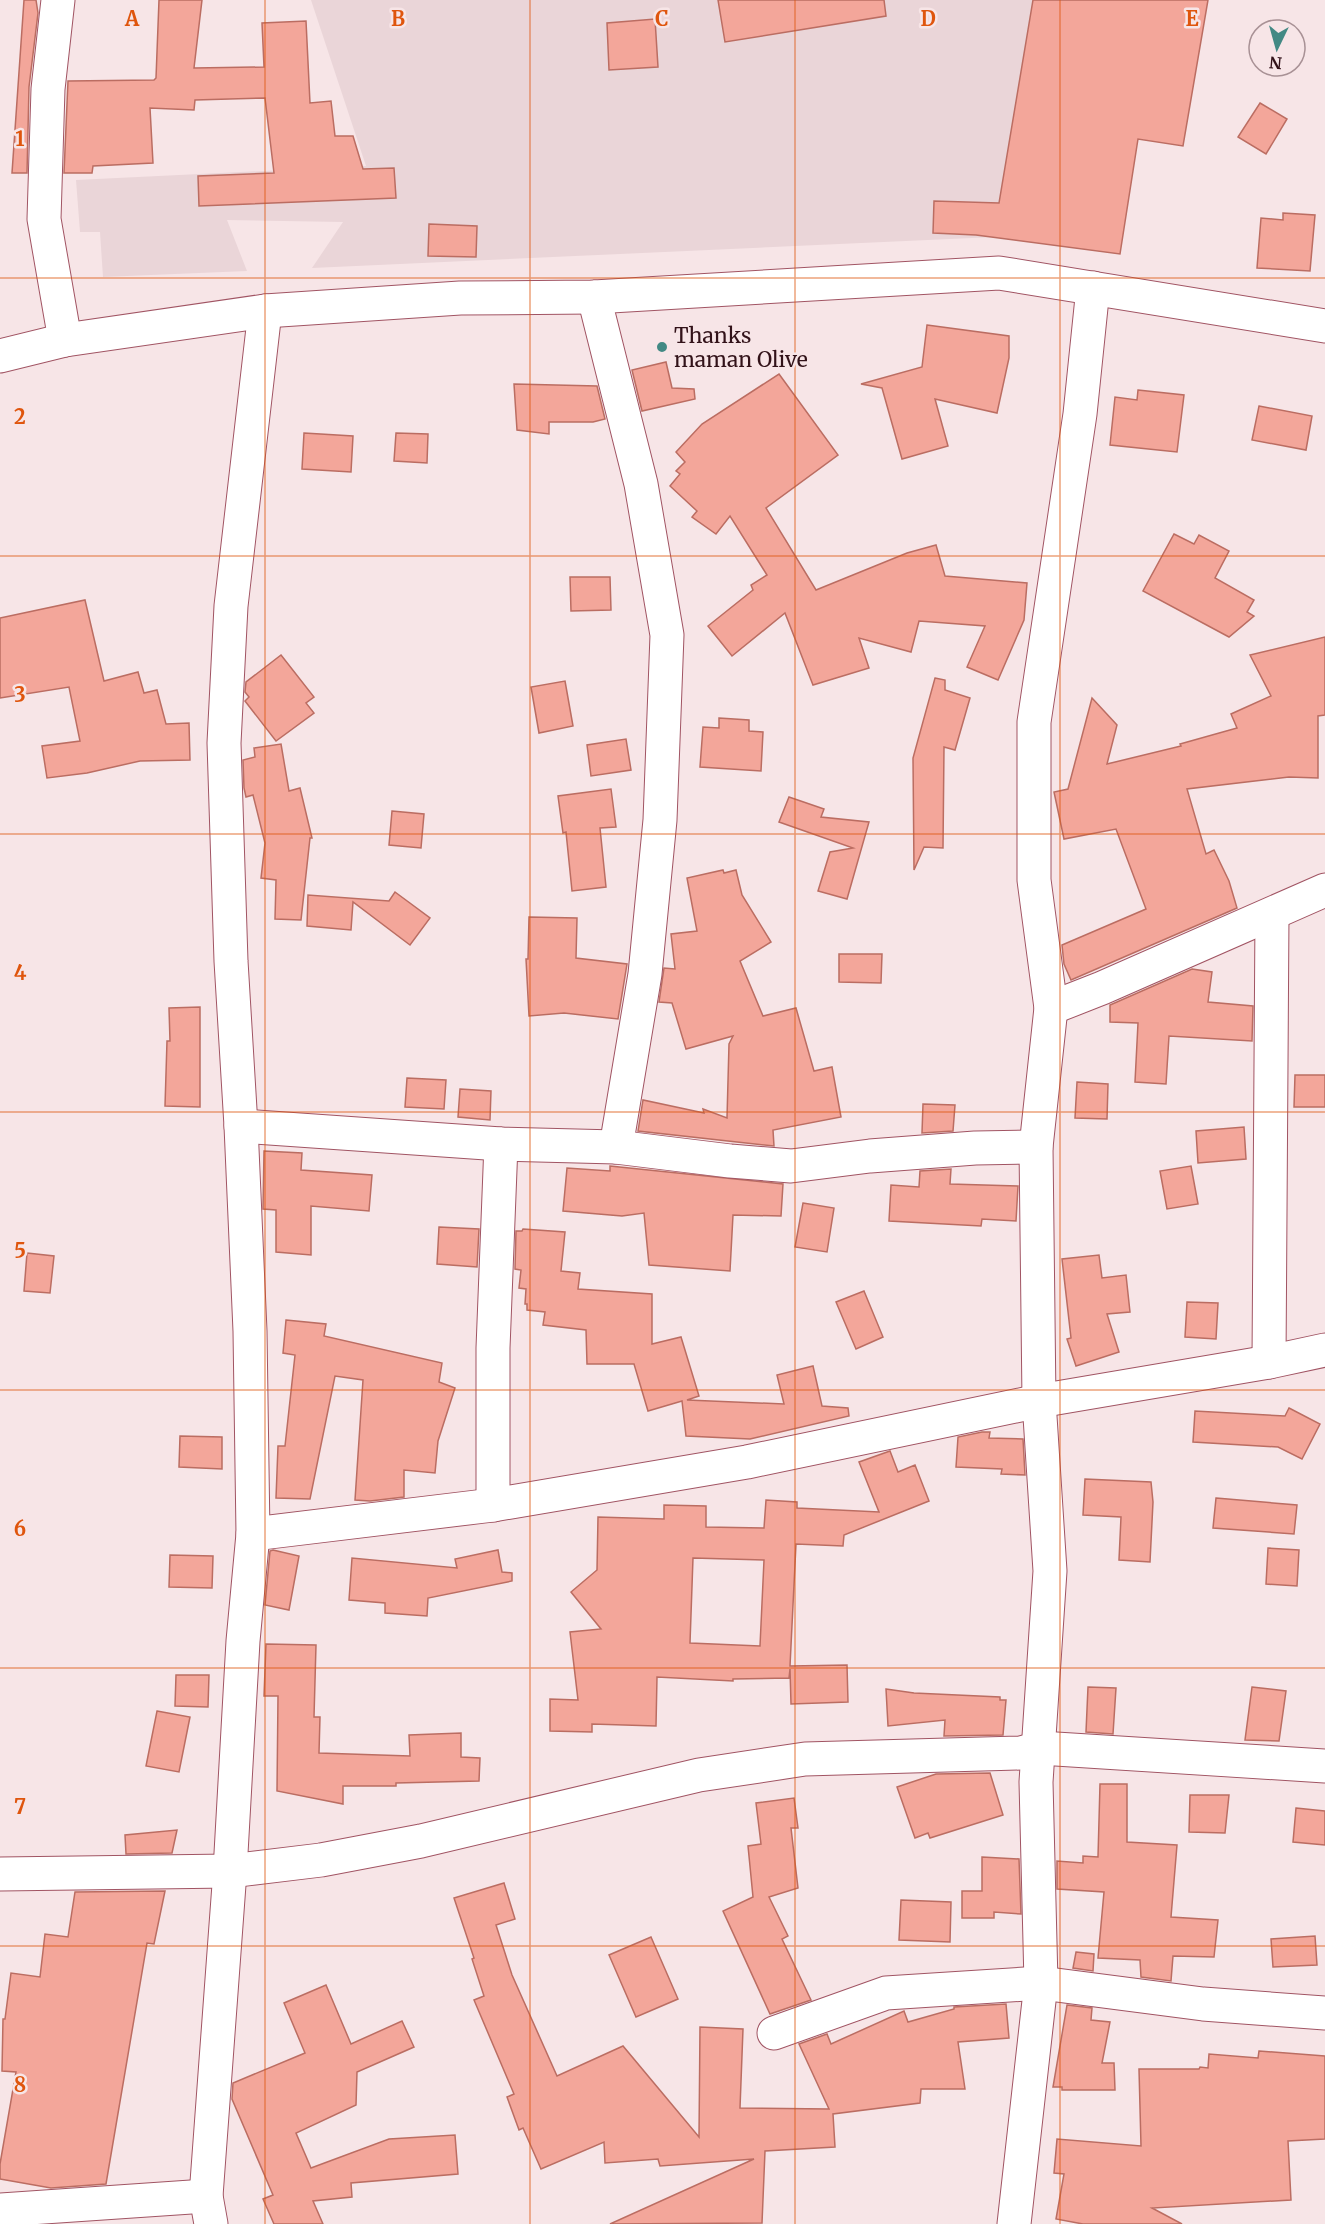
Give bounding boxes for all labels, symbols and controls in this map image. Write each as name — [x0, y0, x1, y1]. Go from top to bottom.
text: A — [124, 6, 140, 31]
text: B — [391, 6, 405, 31]
text: C — [655, 6, 669, 31]
text: D — [920, 6, 936, 31]
text: E — [1185, 6, 1199, 31]
north arrow — [1247, 18, 1307, 78]
text: N — [1268, 52, 1283, 73]
text: 1 — [15, 126, 25, 151]
place label: Thanks maman Olive — [674, 322, 808, 373]
marker: Thanks maman Olive — [655, 340, 669, 354]
text: 2 — [14, 404, 26, 429]
text: 3 — [14, 682, 26, 707]
text: 4 — [14, 960, 27, 985]
text: 5 — [14, 1238, 26, 1263]
text: 6 — [14, 1516, 26, 1541]
text: 7 — [14, 1794, 26, 1819]
text: 8 — [14, 2072, 26, 2097]

